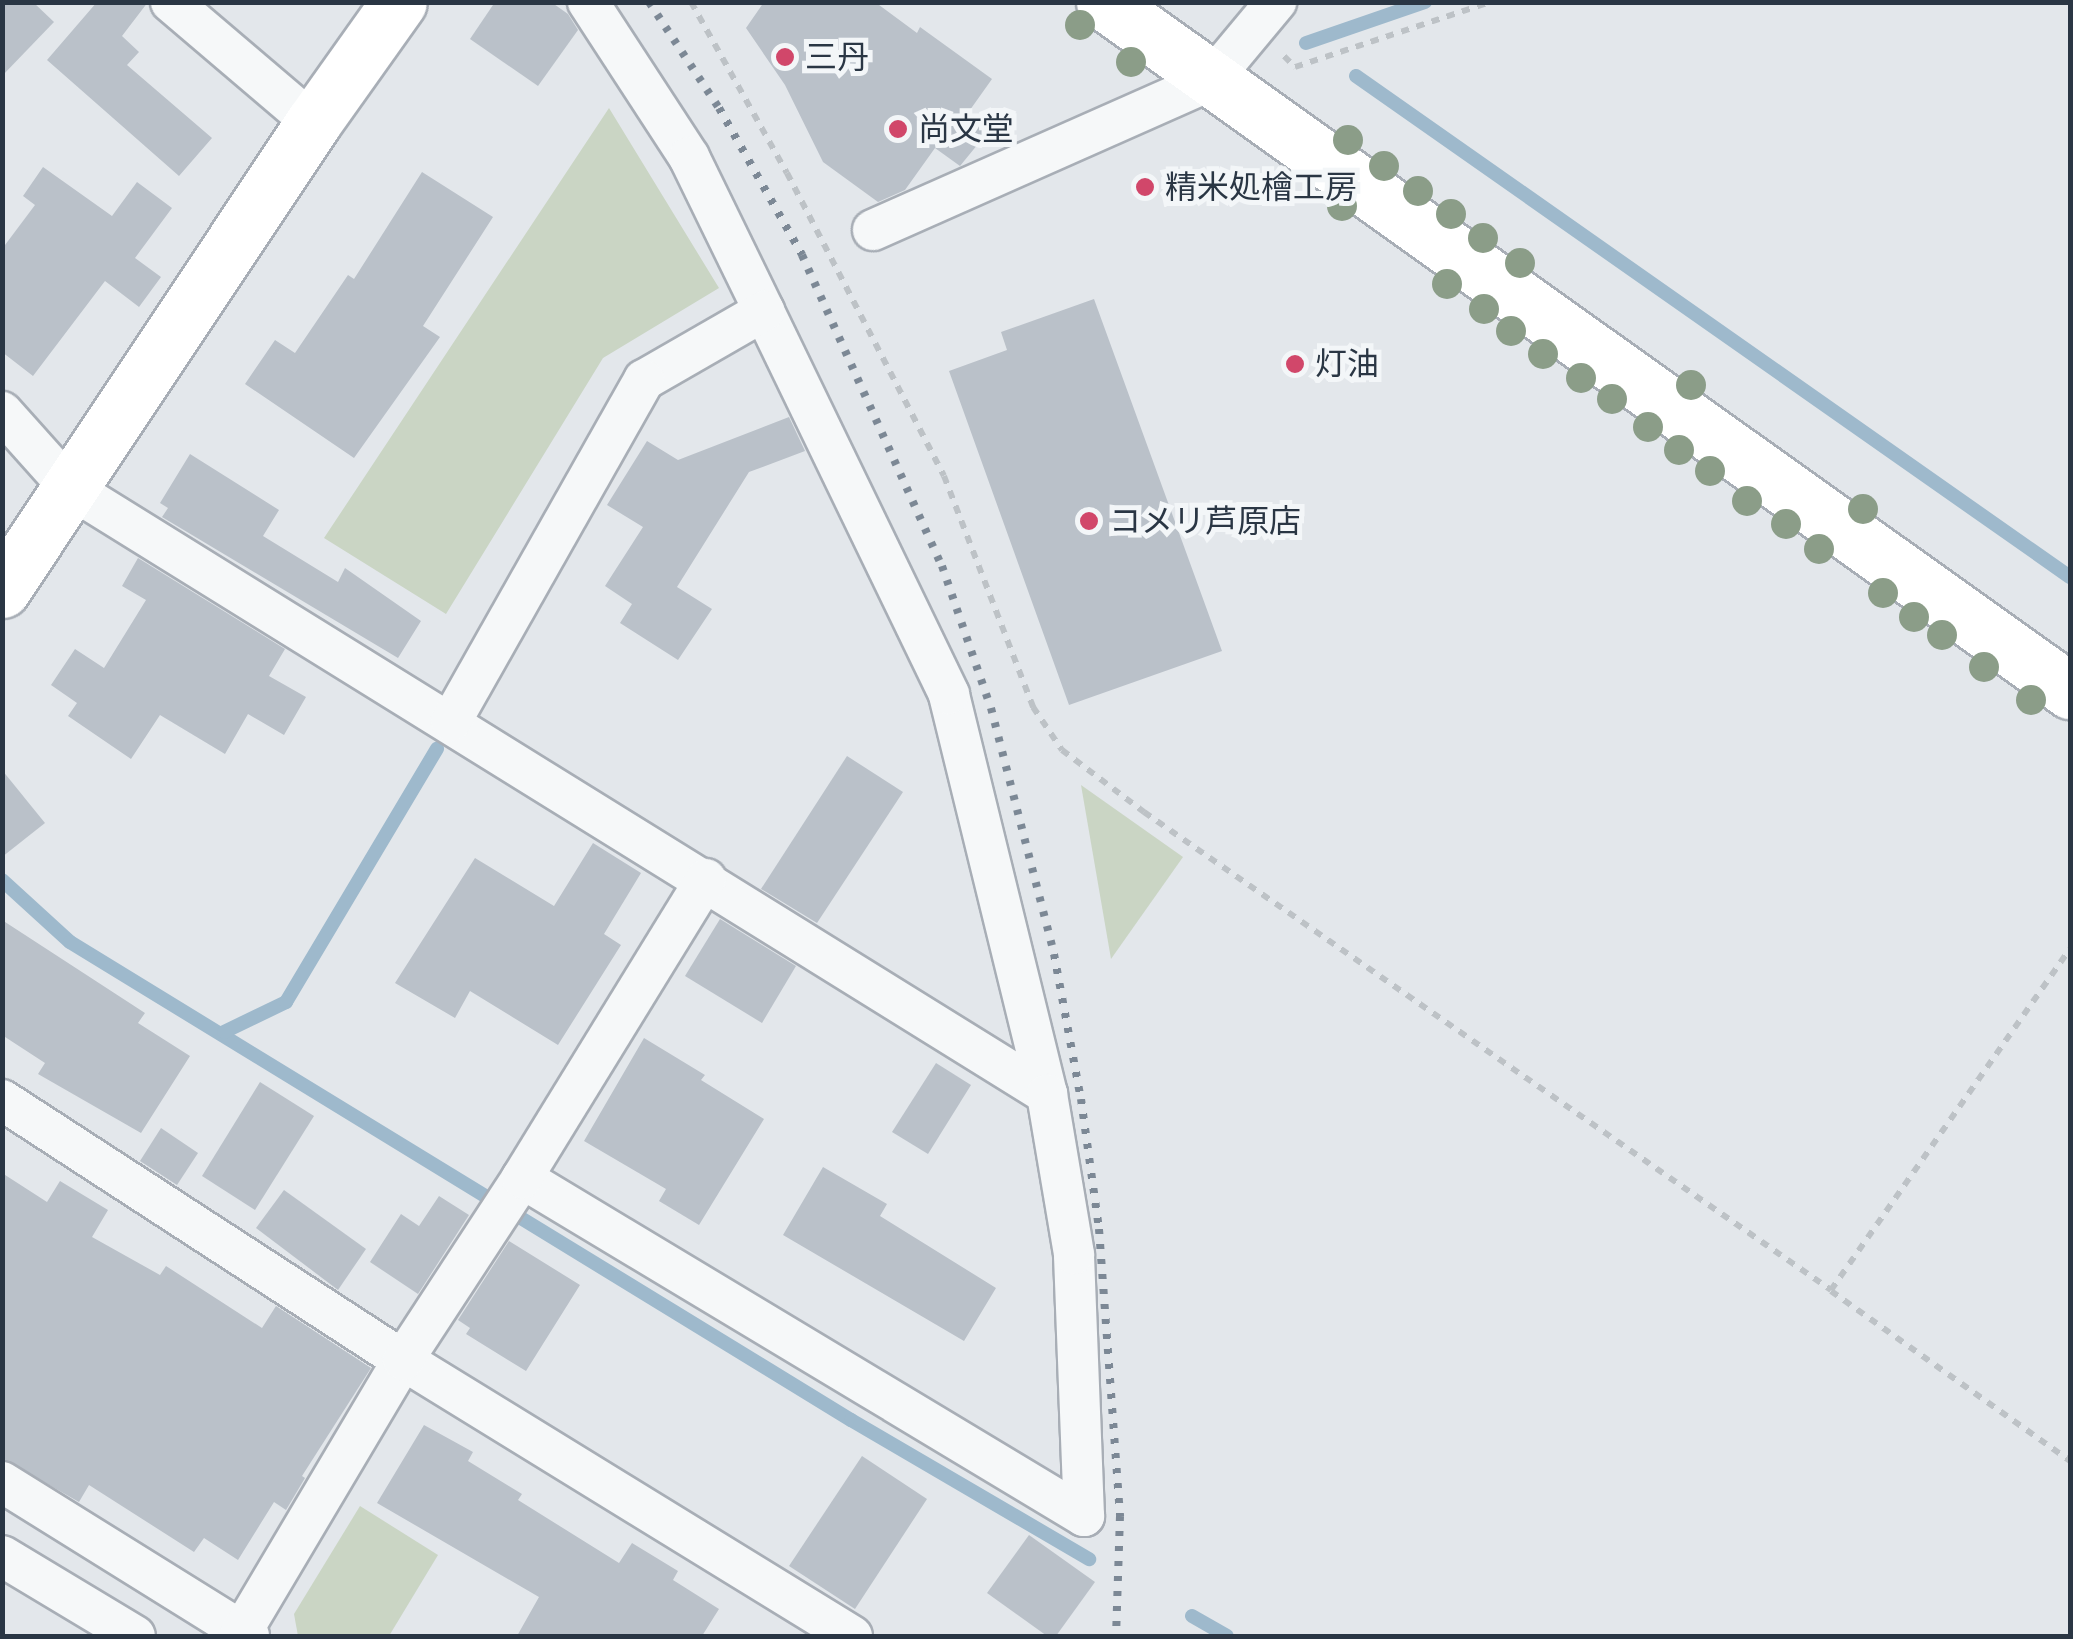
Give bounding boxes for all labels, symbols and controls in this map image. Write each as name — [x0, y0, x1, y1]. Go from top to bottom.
place label: 三丹 — [805, 38, 869, 76]
marker: 三丹 — [774, 46, 796, 68]
place label: 尚文堂 — [918, 110, 1014, 148]
marker: 尚文堂 — [887, 118, 909, 140]
place label: 精米処檜工房 — [1165, 168, 1357, 206]
marker: 精米処檜工房 — [1134, 176, 1156, 198]
place label: 灯油 — [1315, 345, 1379, 383]
marker: 灯油 — [1284, 353, 1306, 375]
place label: コメリ芦原店 — [1109, 502, 1301, 540]
marker: コメリ芦原店 — [1078, 510, 1100, 532]

